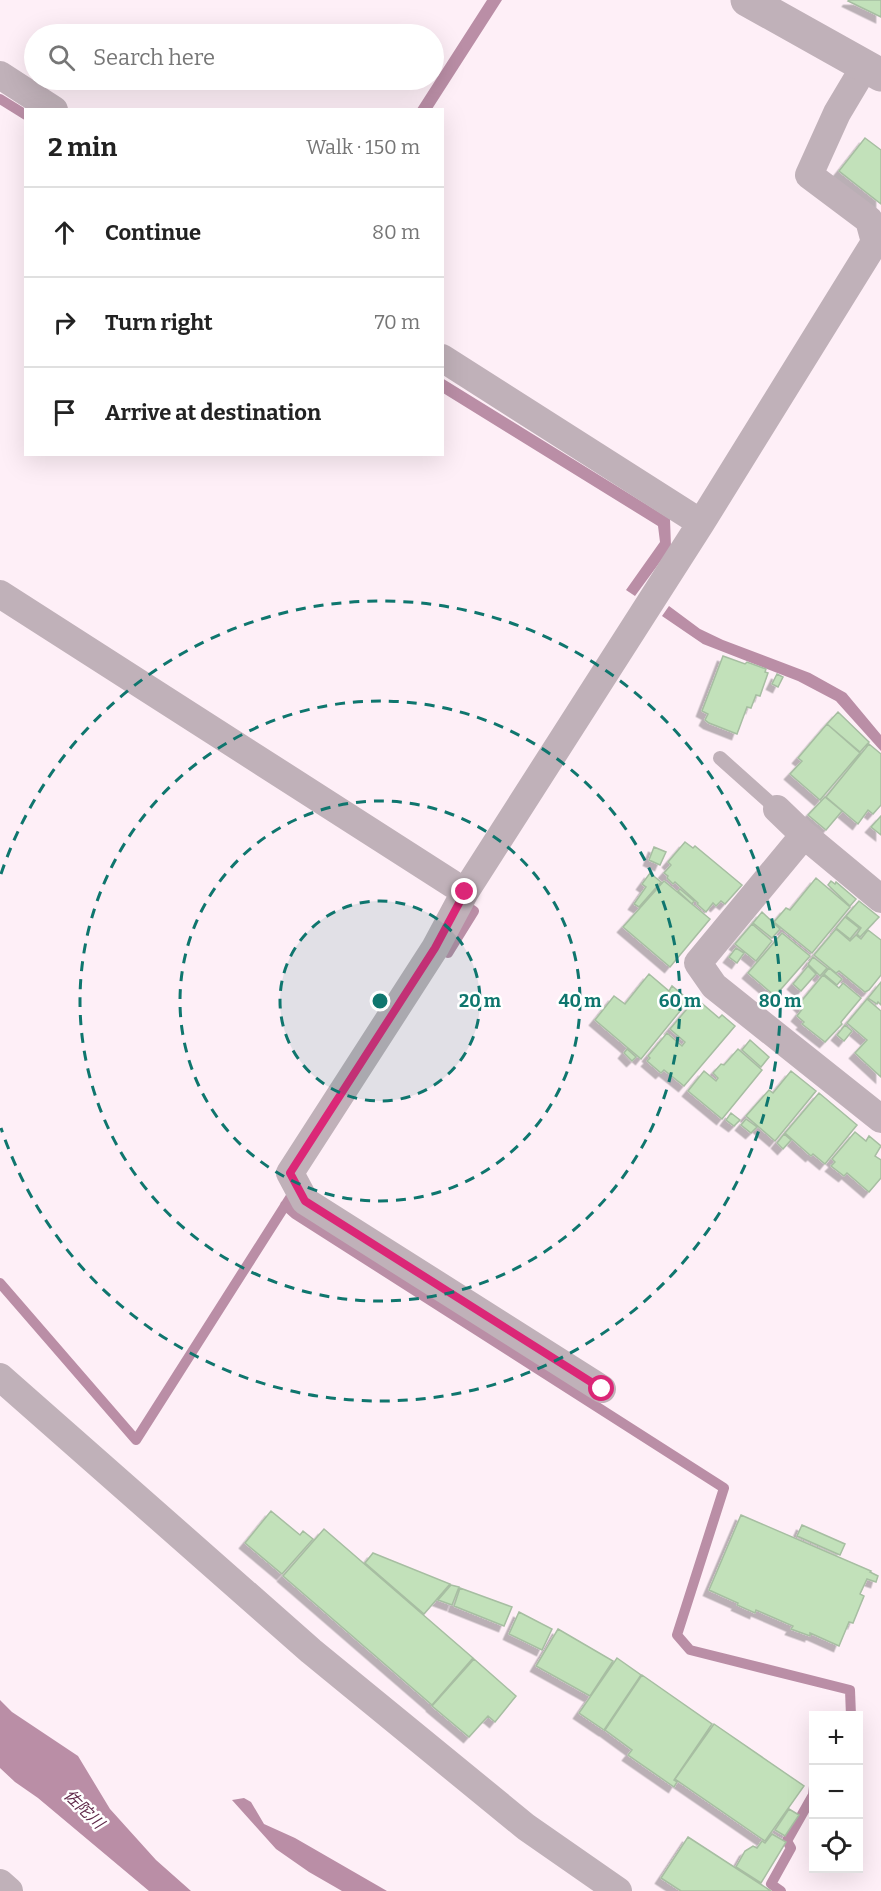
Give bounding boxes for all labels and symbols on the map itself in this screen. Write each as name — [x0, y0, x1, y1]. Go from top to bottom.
route end — [451, 878, 477, 904]
text: 20 m — [459, 990, 501, 1012]
text: 40 m — [559, 990, 601, 1012]
text: 60 m — [659, 990, 701, 1012]
text: 80 m — [759, 990, 801, 1012]
centre of rings — [370, 991, 390, 1011]
route start — [588, 1375, 614, 1401]
water label: 佐陀川 — [60, 1785, 109, 1834]

